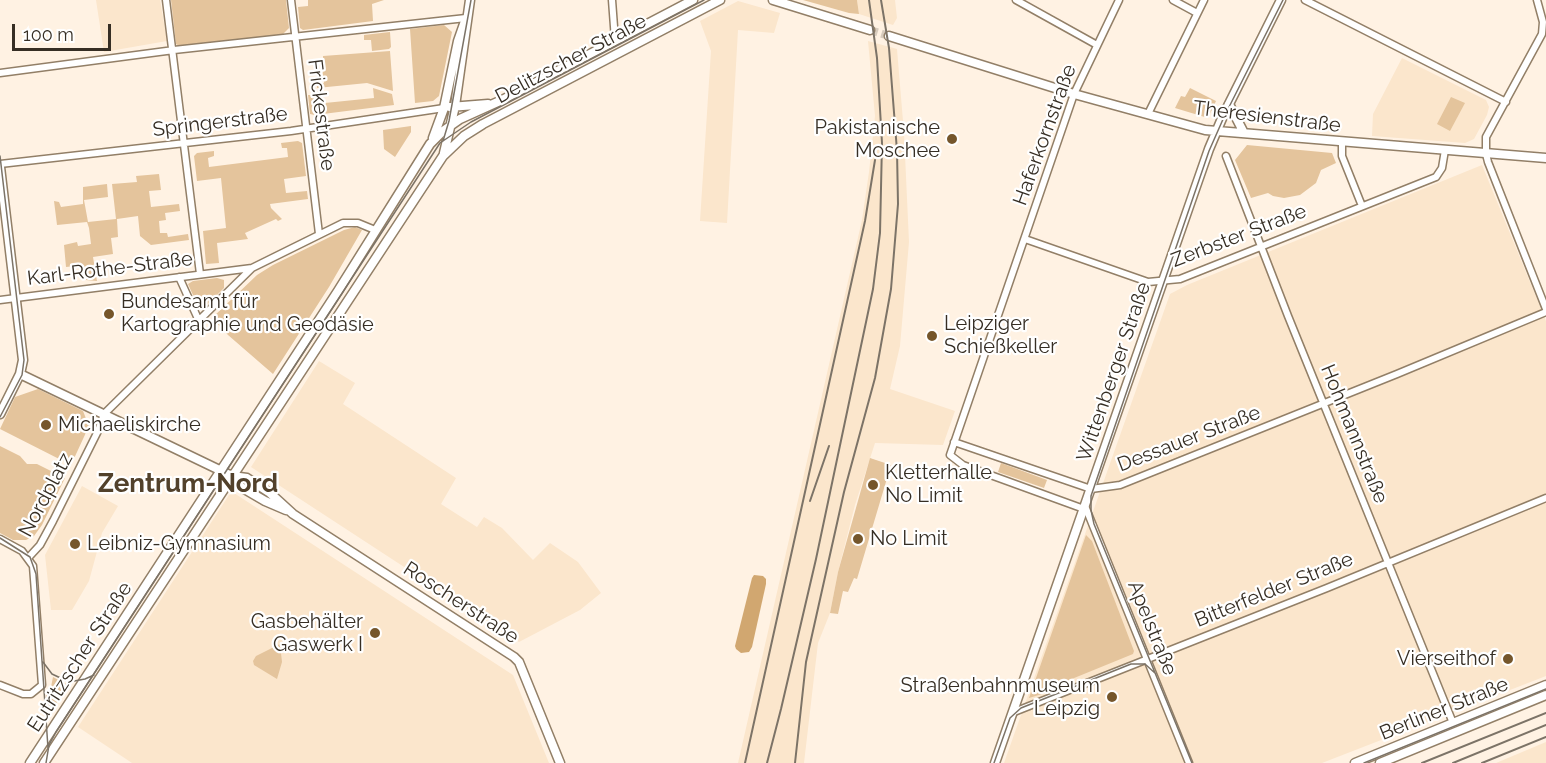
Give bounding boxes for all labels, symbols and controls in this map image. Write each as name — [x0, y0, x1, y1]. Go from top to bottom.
street label: Delitzscher Straße — [491, 9, 651, 109]
scale bar — [15, 12, 114, 50]
text: 100 m — [23, 24, 74, 45]
street label: Frickestraße — [302, 58, 340, 172]
street label: Haferkornstraße — [1008, 61, 1082, 209]
street label: Theresienstraße — [1192, 96, 1342, 138]
street label: Springerstraße — [151, 102, 289, 142]
place label: Pakistanische Moschee — [814, 116, 940, 163]
marker: Pakistanische Moschee — [945, 132, 959, 146]
street label: Zerbster Straße — [1168, 199, 1310, 273]
street label: Karl-Rothe-Straße — [26, 247, 194, 291]
street label: Wittenberger Straße — [1072, 279, 1156, 465]
place label: Bundesamt für Kartographie und Geodäsie — [121, 290, 374, 337]
marker: Bundesamt für Kartographie und Geodäsie — [102, 307, 116, 321]
place label: Leipziger Schießkeller — [944, 312, 1057, 359]
marker: Leipziger Schießkeller — [925, 329, 939, 343]
street label: Hohmannstraße — [1315, 361, 1393, 507]
street label: Dessauer Straße — [1114, 401, 1264, 477]
place label: Michaeliskirche — [58, 413, 201, 437]
marker: Michaeliskirche — [39, 418, 53, 432]
street label: Nordplatz — [14, 449, 78, 541]
place label: Kletterhalle No Limit — [885, 461, 992, 508]
district label: Zentrum-Nord — [98, 468, 278, 500]
marker: Kletterhalle No Limit — [866, 478, 880, 492]
place label: No Limit — [870, 527, 948, 551]
place label: Leibniz-Gymnasium — [87, 532, 271, 556]
marker: No Limit — [851, 532, 865, 546]
marker: Leibniz-Gymnasium — [68, 537, 82, 551]
street label: Bitterfelder Straße — [1191, 547, 1357, 633]
street label: Roscherstraße — [399, 557, 523, 649]
street label: Apelstraße — [1122, 577, 1182, 679]
street label: Eutritzscher Straße — [23, 578, 137, 736]
place label: Gasbehälter Gaswerk I — [251, 610, 363, 657]
marker: Gasbehälter Gaswerk I — [368, 626, 382, 640]
place label: Vierseithof — [1397, 647, 1496, 671]
marker: Vierseithof — [1501, 652, 1515, 666]
street label: Berliner Straße — [1376, 672, 1512, 746]
place label: Straßenbahnmuseum Leipzig — [901, 674, 1100, 721]
marker: Straßenbahnmuseum Leipzig — [1105, 690, 1119, 704]

